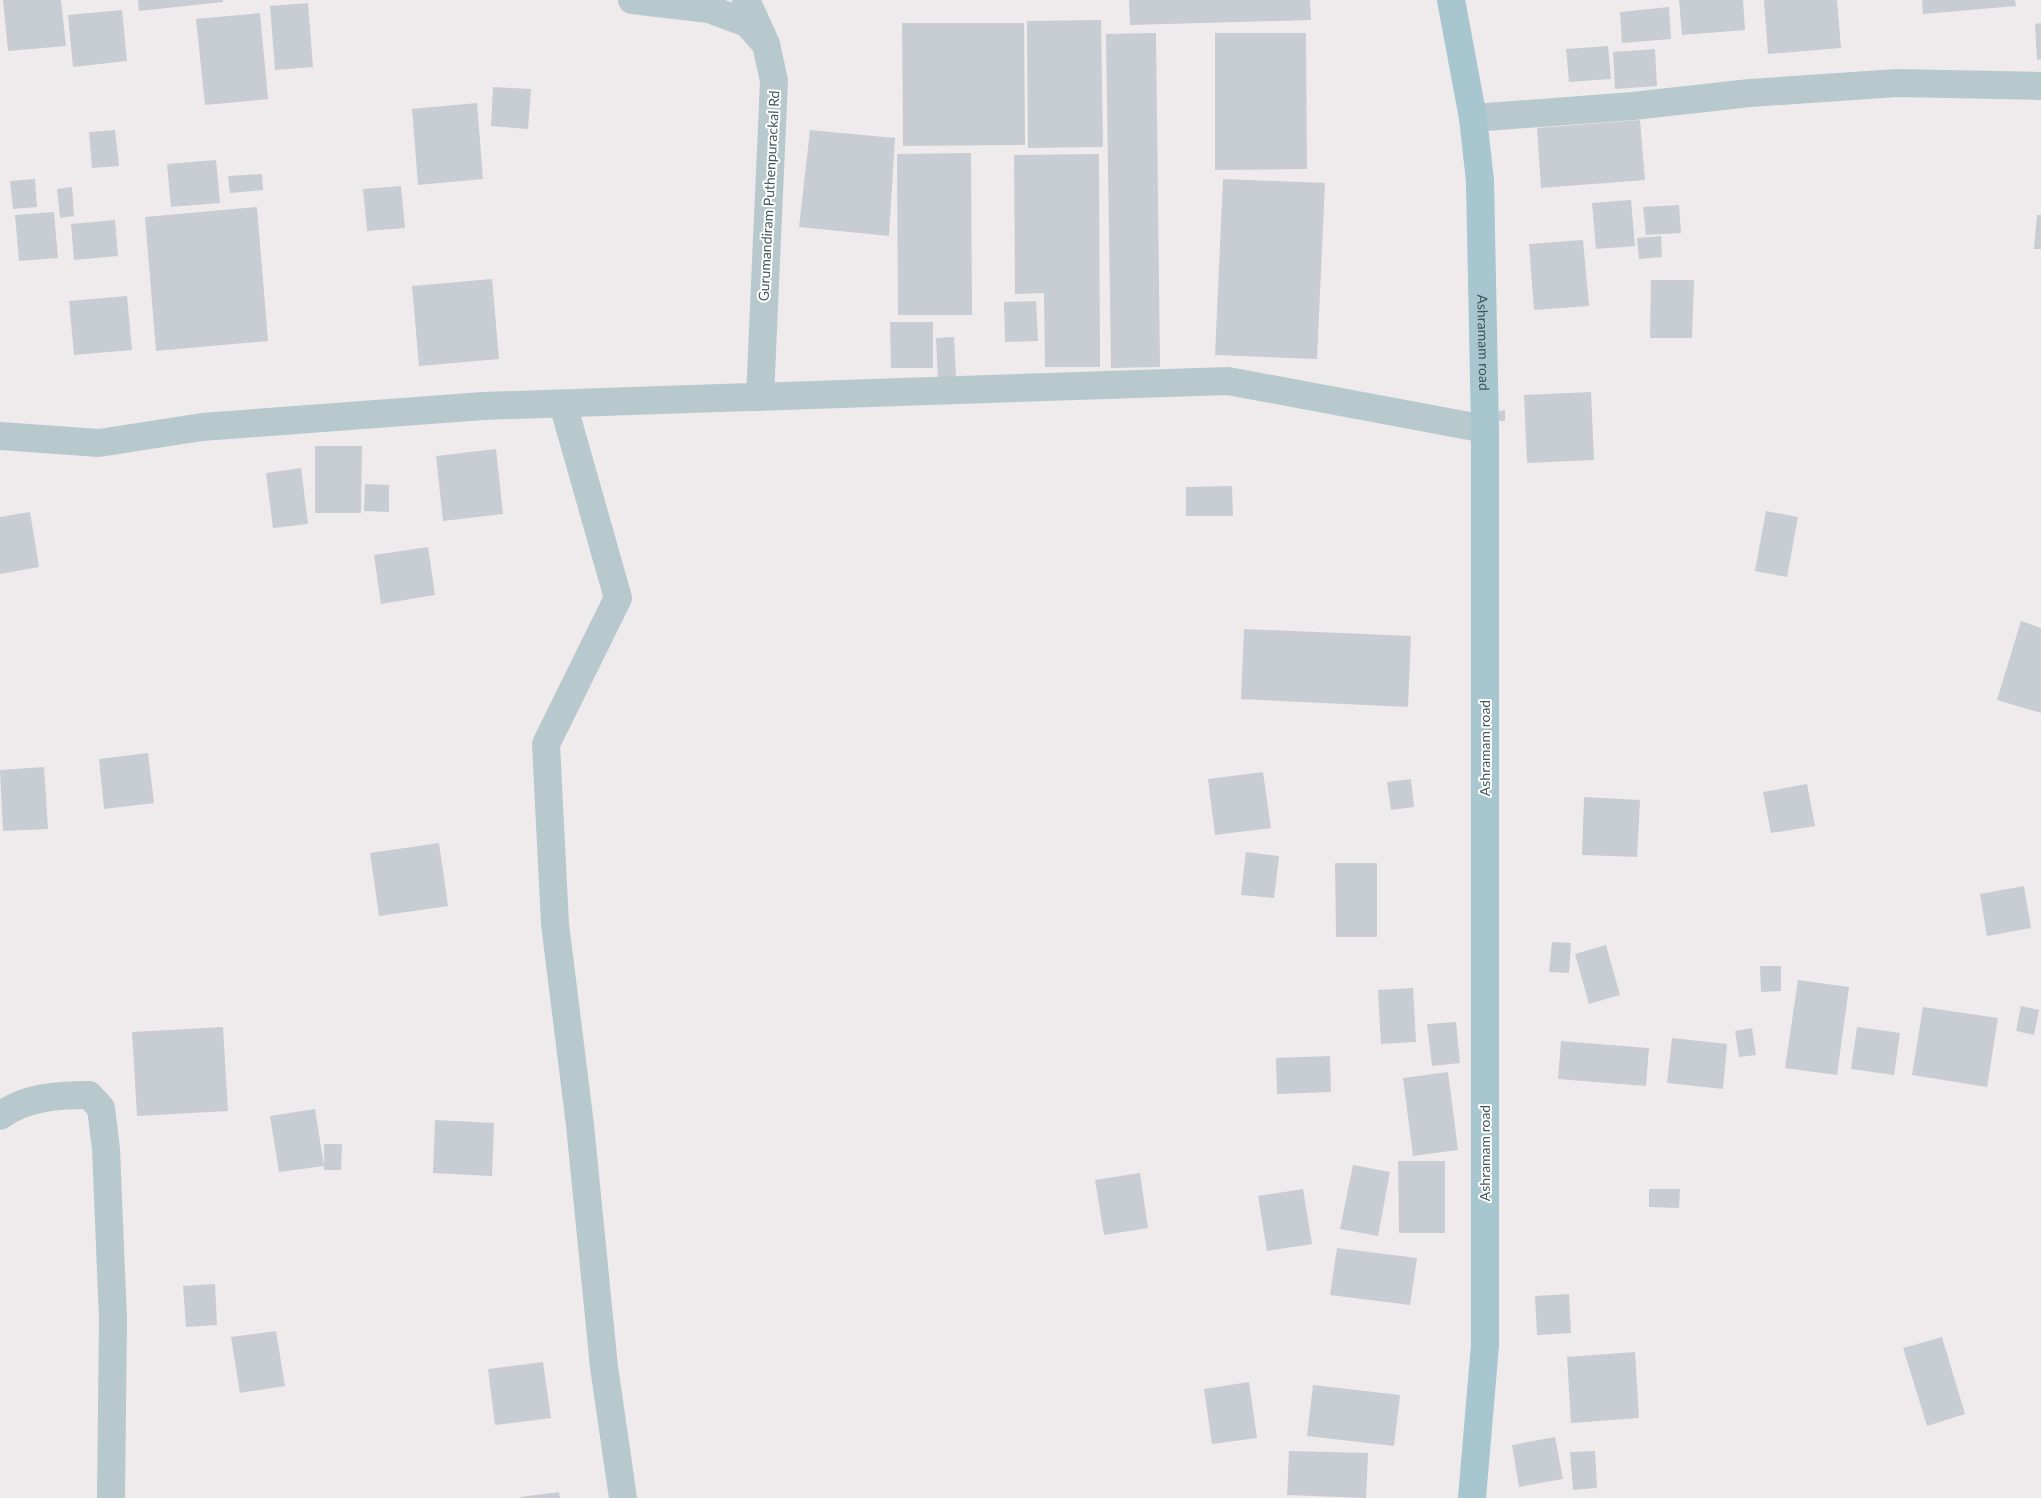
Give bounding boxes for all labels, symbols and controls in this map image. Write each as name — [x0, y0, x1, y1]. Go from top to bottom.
street label: Gurumandiram Puthenpurackal Rd — [754, 90, 783, 302]
street label: Ashramam road — [1474, 294, 1493, 391]
street label: Ashramam road — [1476, 700, 1493, 796]
street label: Ashramam road — [1476, 1105, 1493, 1201]

